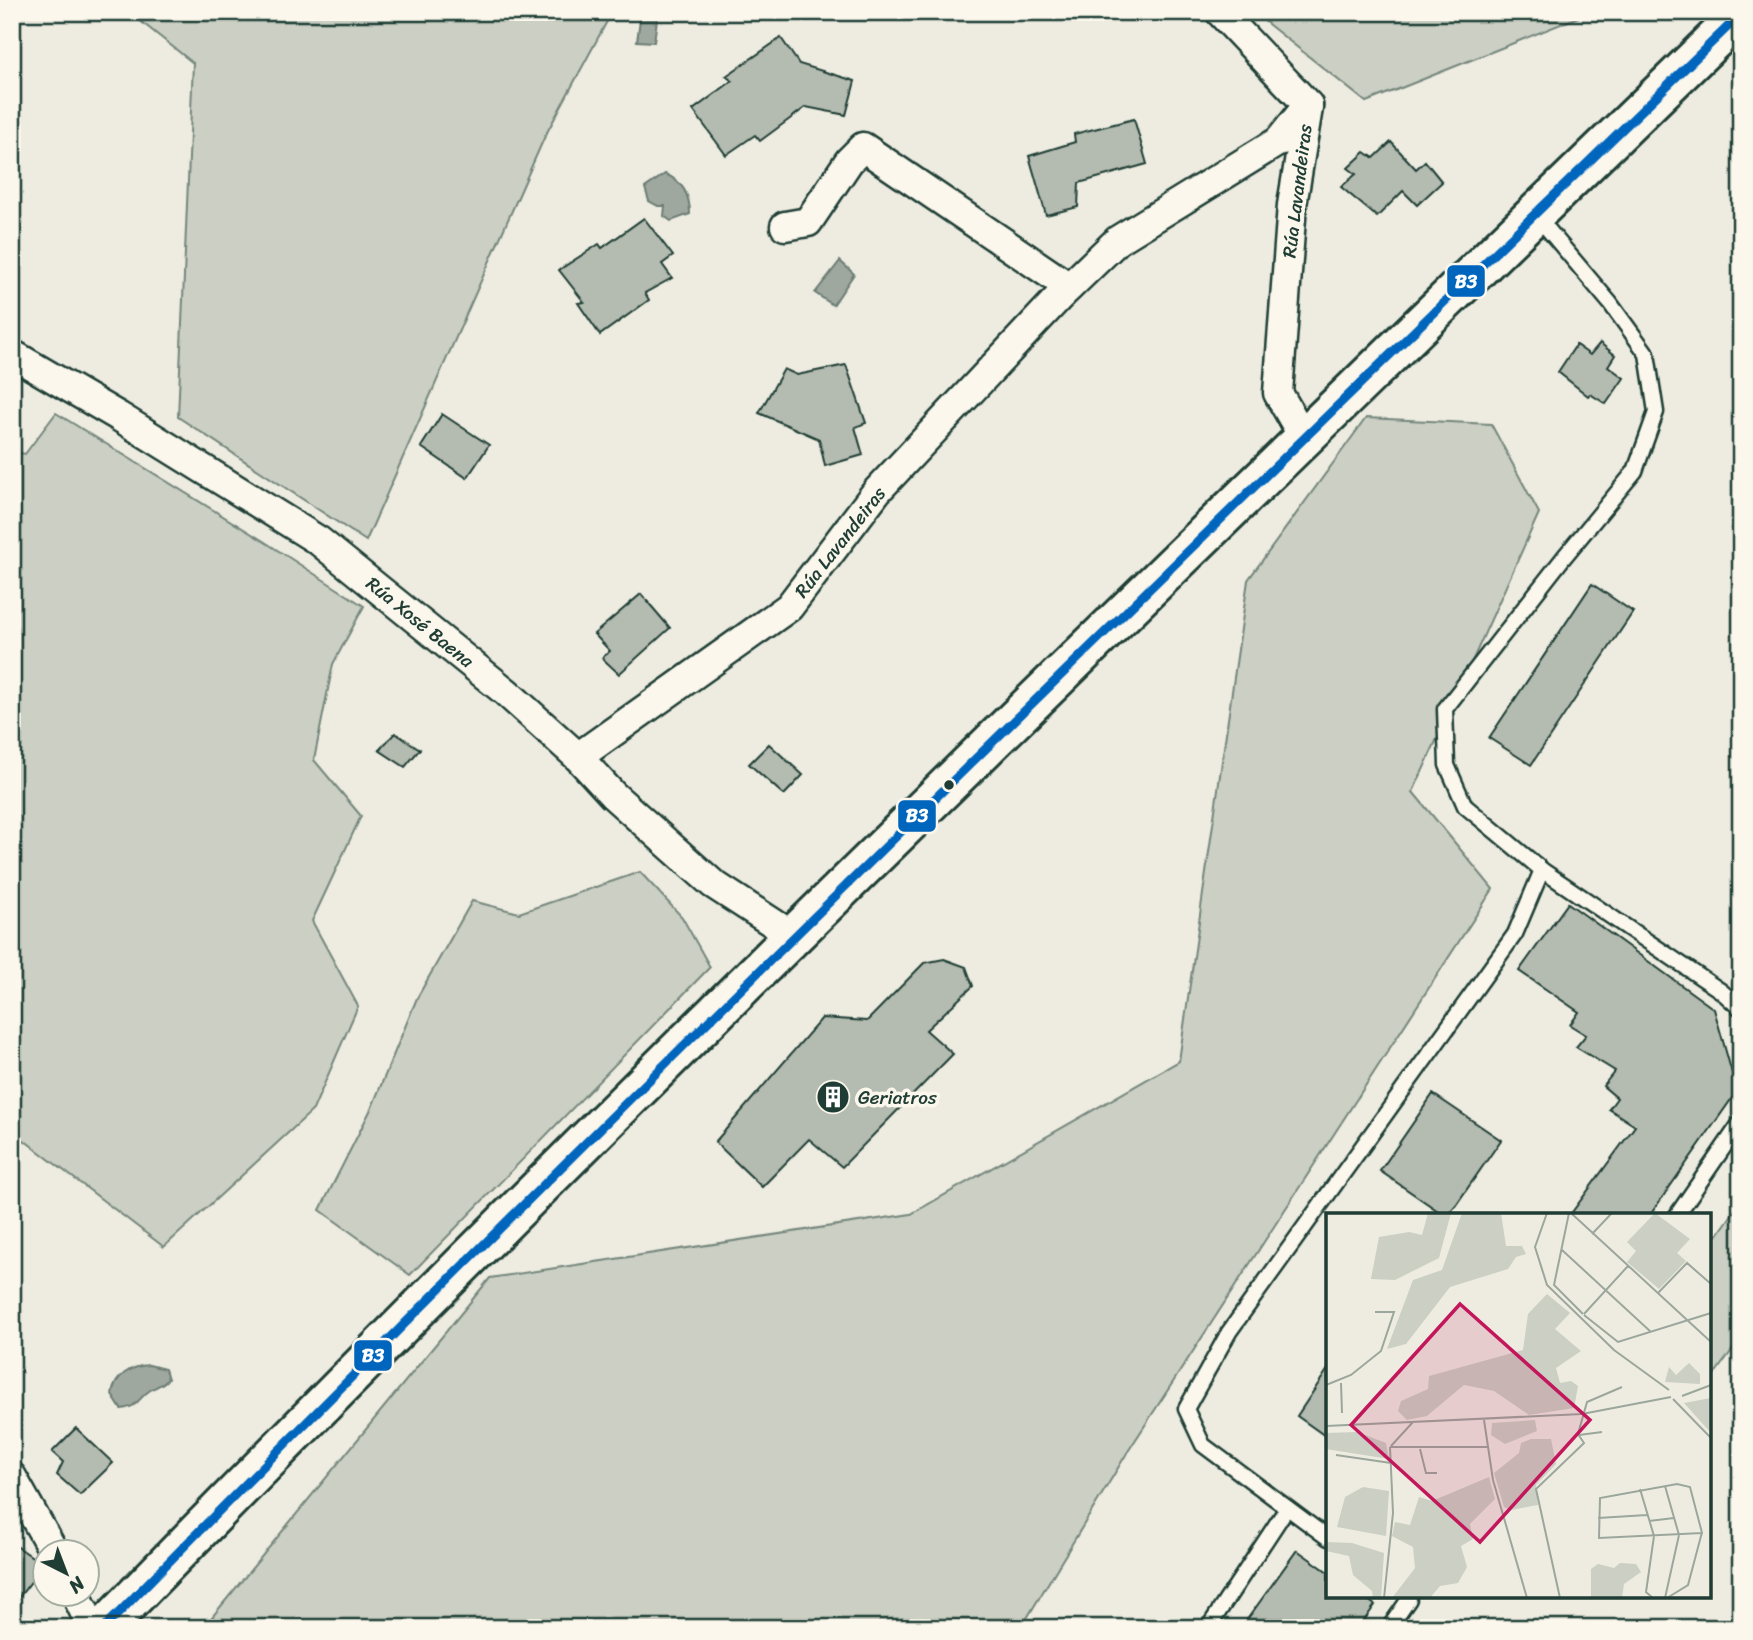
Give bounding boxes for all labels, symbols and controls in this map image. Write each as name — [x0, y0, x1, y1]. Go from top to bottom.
street label: Rúa Lavandeiras — [1272, 122, 1322, 260]
line badge: B3 — [1446, 264, 1486, 298]
text: B3 — [1455, 265, 1478, 298]
street label: Rúa Lavandeiras — [786, 479, 894, 605]
street label: Rúa Xosé Baena — [358, 568, 482, 677]
unlabelled marker — [942, 778, 956, 792]
line badge: B3 — [897, 799, 937, 833]
text: B3 — [906, 799, 929, 832]
building icon: Geriatros — [814, 1078, 852, 1116]
place label: Geriatros — [858, 1081, 937, 1114]
inset map — [1326, 1213, 1711, 1598]
line badge: B3 — [353, 1339, 393, 1372]
text: B3 — [362, 1339, 385, 1372]
north arrow — [32, 1538, 102, 1608]
text: N — [60, 1568, 94, 1602]

